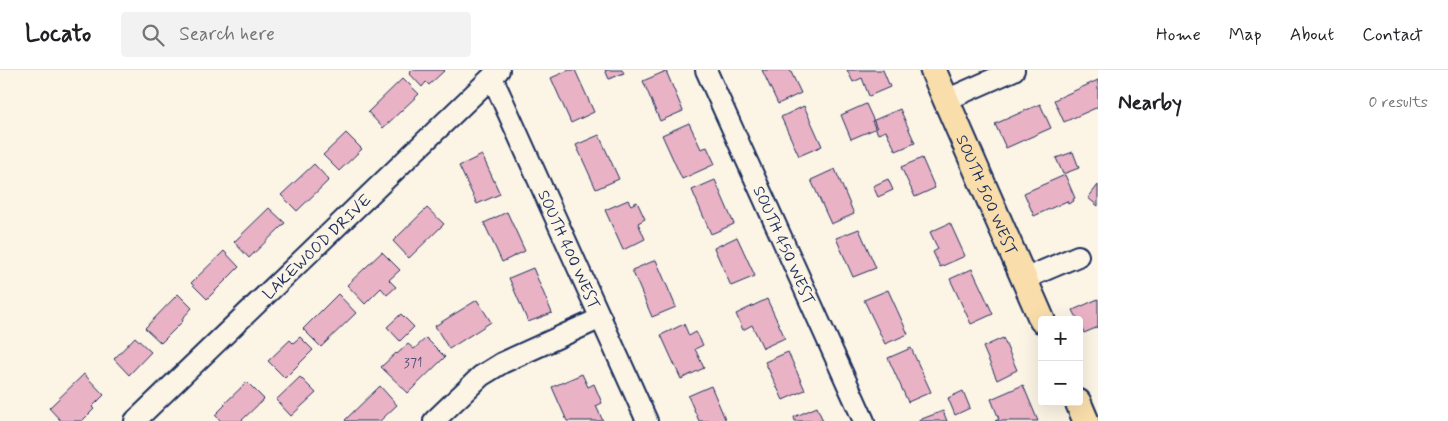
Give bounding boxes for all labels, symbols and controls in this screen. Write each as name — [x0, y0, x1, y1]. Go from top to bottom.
search box — [121, 12, 471, 57]
text: Locato — [25, 19, 91, 50]
icon: search — [139, 21, 167, 49]
text: Search here — [179, 22, 275, 47]
text: Home — [1156, 23, 1201, 47]
text: Map — [1229, 23, 1262, 47]
text: About — [1290, 23, 1334, 47]
text: Contact — [1362, 23, 1423, 47]
text: Nearby — [1118, 89, 1182, 117]
text: 0 results — [1368, 92, 1428, 113]
street label: SOUTH 500 WEST — [951, 132, 1021, 259]
street label: SOUTH 450 WEST — [748, 183, 819, 309]
street label: SOUTH 400 WEST — [532, 187, 604, 313]
street label: LAKEWOOD DRIVE — [259, 190, 376, 305]
map controls — [1038, 316, 1083, 406]
button: + — [1038, 316, 1083, 361]
house number: 371 — [404, 354, 422, 372]
button: − — [1038, 361, 1083, 406]

